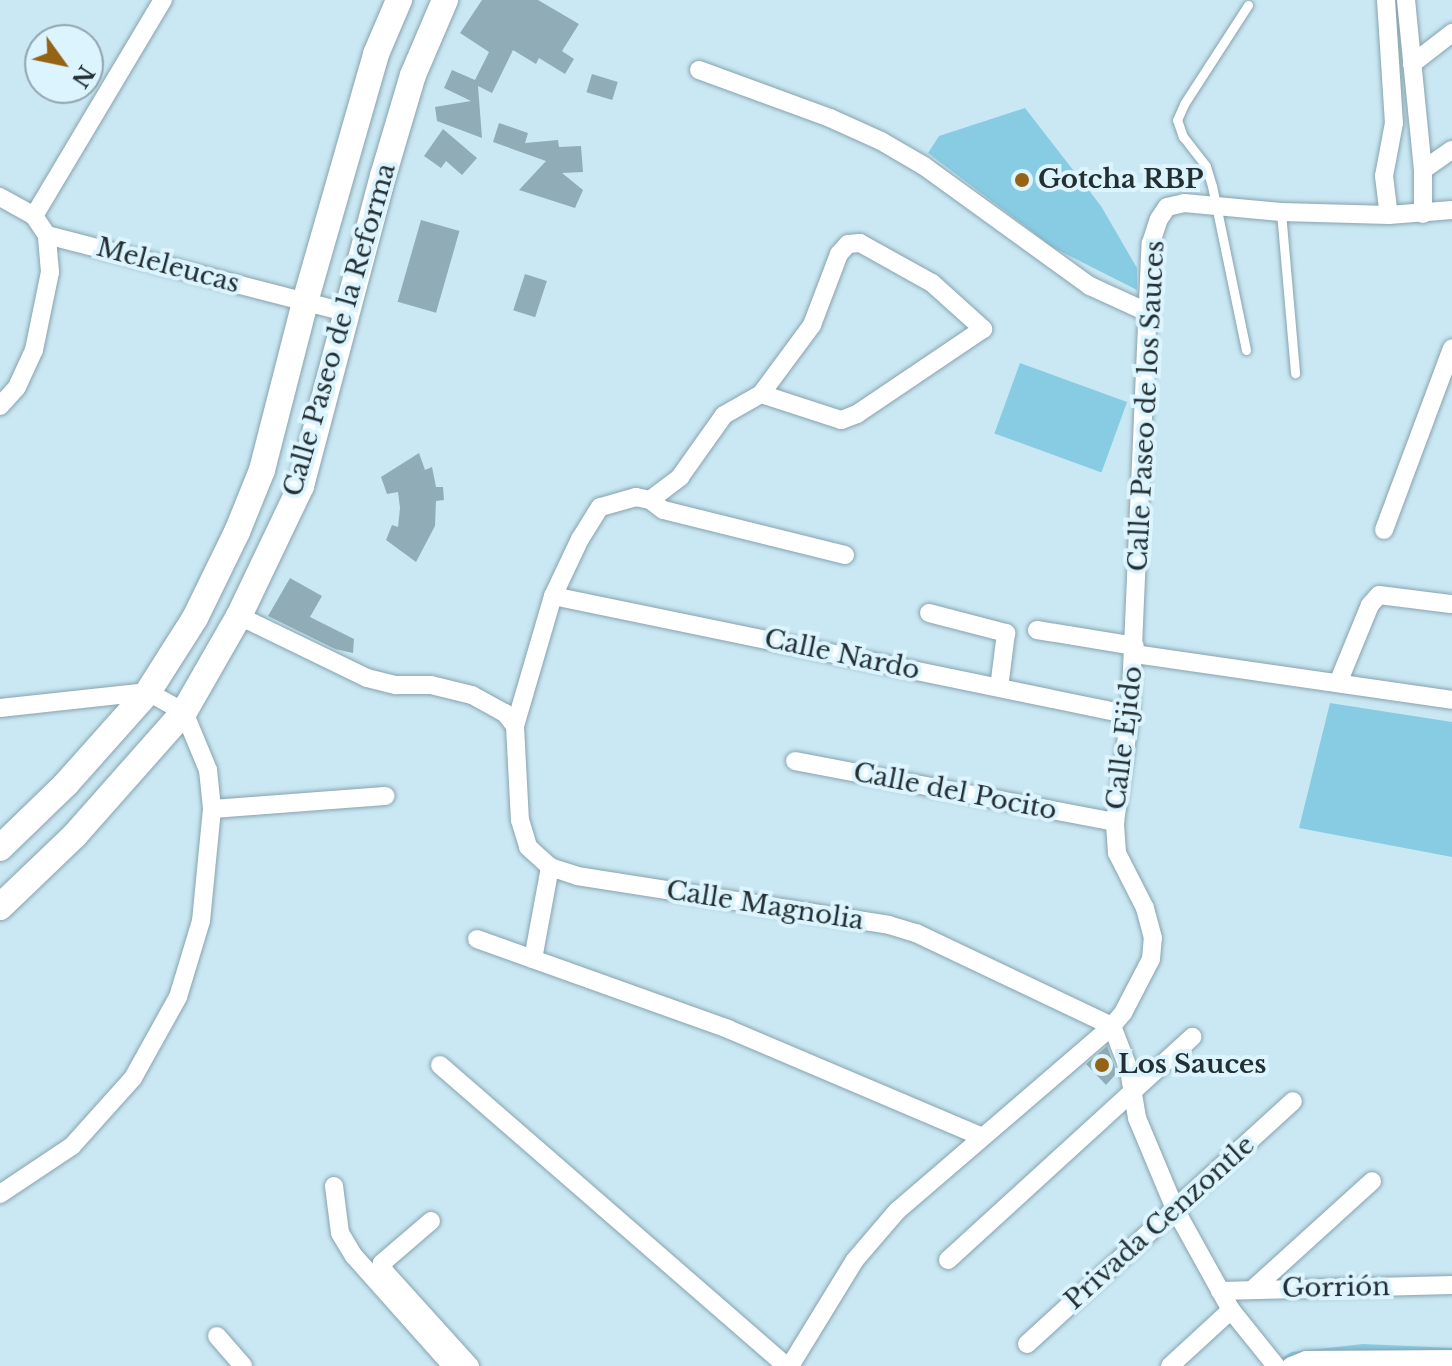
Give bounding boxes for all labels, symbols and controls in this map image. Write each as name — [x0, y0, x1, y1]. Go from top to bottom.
north arrow — [24, 24, 104, 104]
text: N — [66, 60, 100, 92]
street label: Calle Paseo de la Reforma — [277, 160, 403, 500]
place label: Gotcha RBP — [1038, 164, 1203, 196]
marker: Gotcha RBP — [1013, 171, 1031, 189]
street label: Meleleucas — [93, 232, 243, 300]
street label: Calle Paseo de los Sauces — [1123, 240, 1171, 572]
street label: Calle Nardo — [761, 623, 923, 687]
street label: Calle Ejido — [1101, 664, 1149, 812]
street label: Calle del Pocito — [851, 757, 1059, 827]
street label: Calle Magnolia — [664, 875, 866, 937]
place label: Los Sauces — [1118, 1049, 1266, 1081]
marker: Los Sauces — [1093, 1056, 1111, 1074]
street label: Privada Cenzontle — [1059, 1130, 1261, 1316]
street label: Gorrión — [1282, 1271, 1390, 1305]

